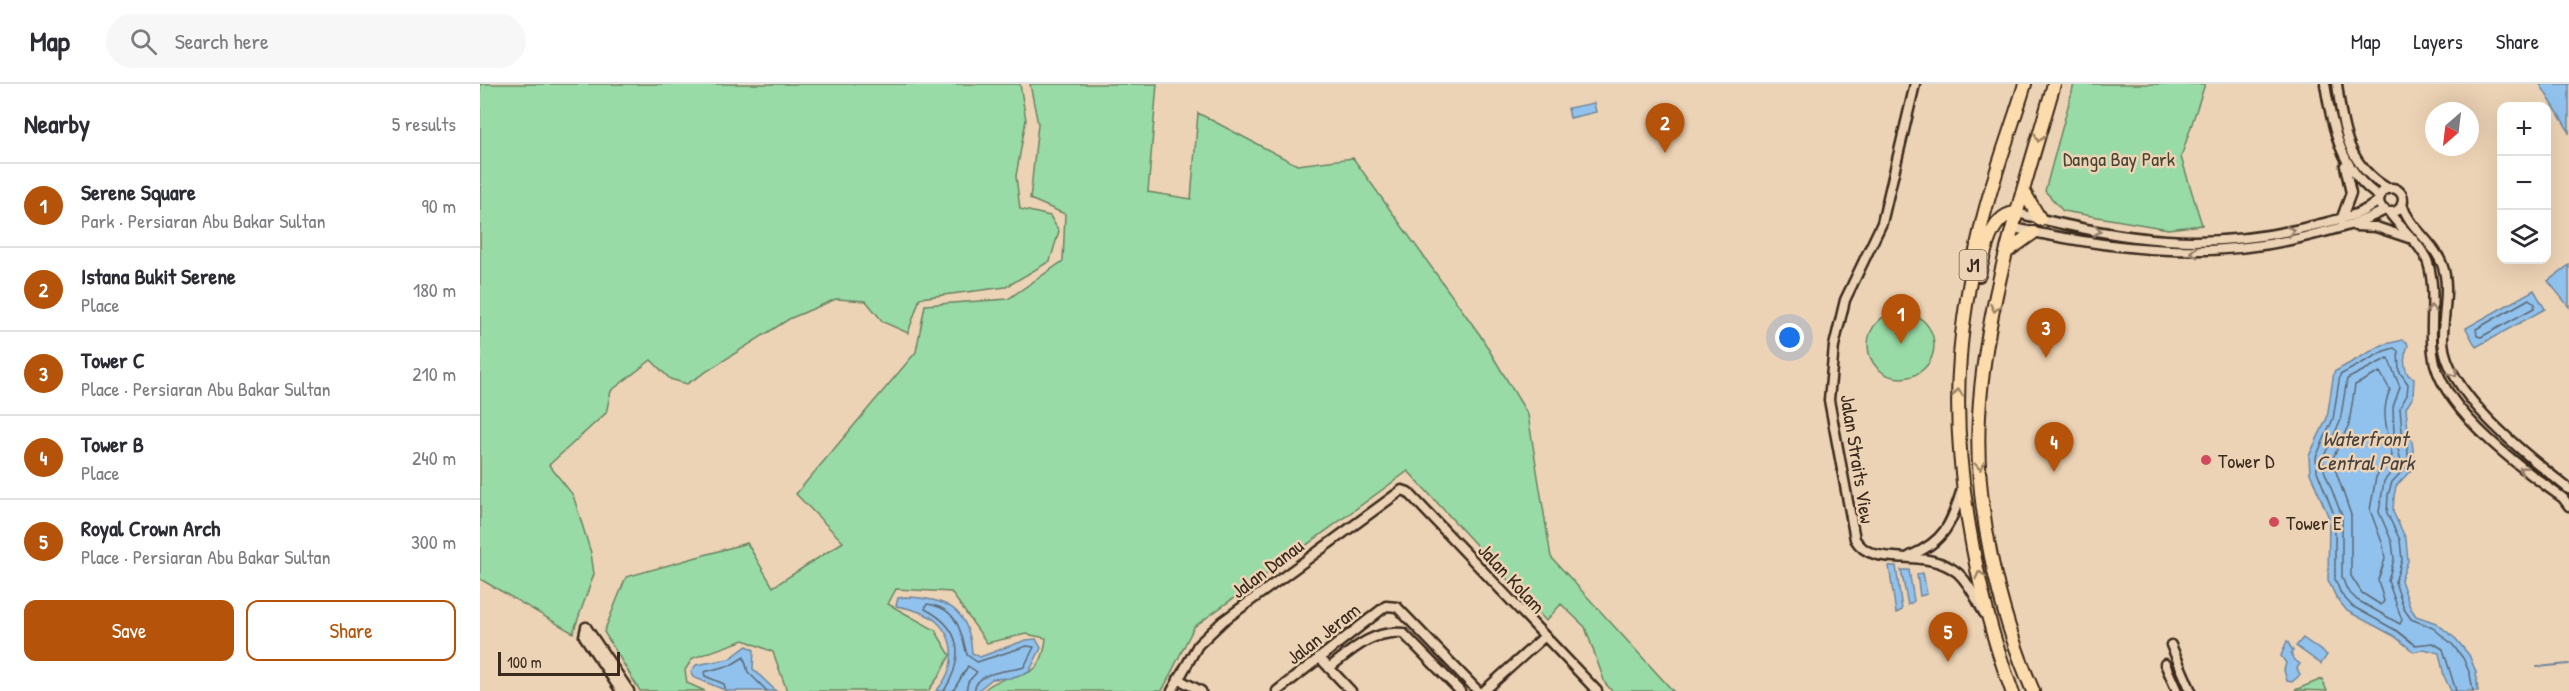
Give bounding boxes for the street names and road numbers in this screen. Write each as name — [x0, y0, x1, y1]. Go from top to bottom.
road number: J1 — [1960, 250, 1986, 280]
street label: Jalan Straits View — [1834, 393, 1882, 525]
street label: Jalan Danau — [1225, 532, 1309, 604]
street label: Jalan Kolam — [1472, 537, 1552, 619]
street label: Jalan Jeram — [1281, 596, 1365, 670]

